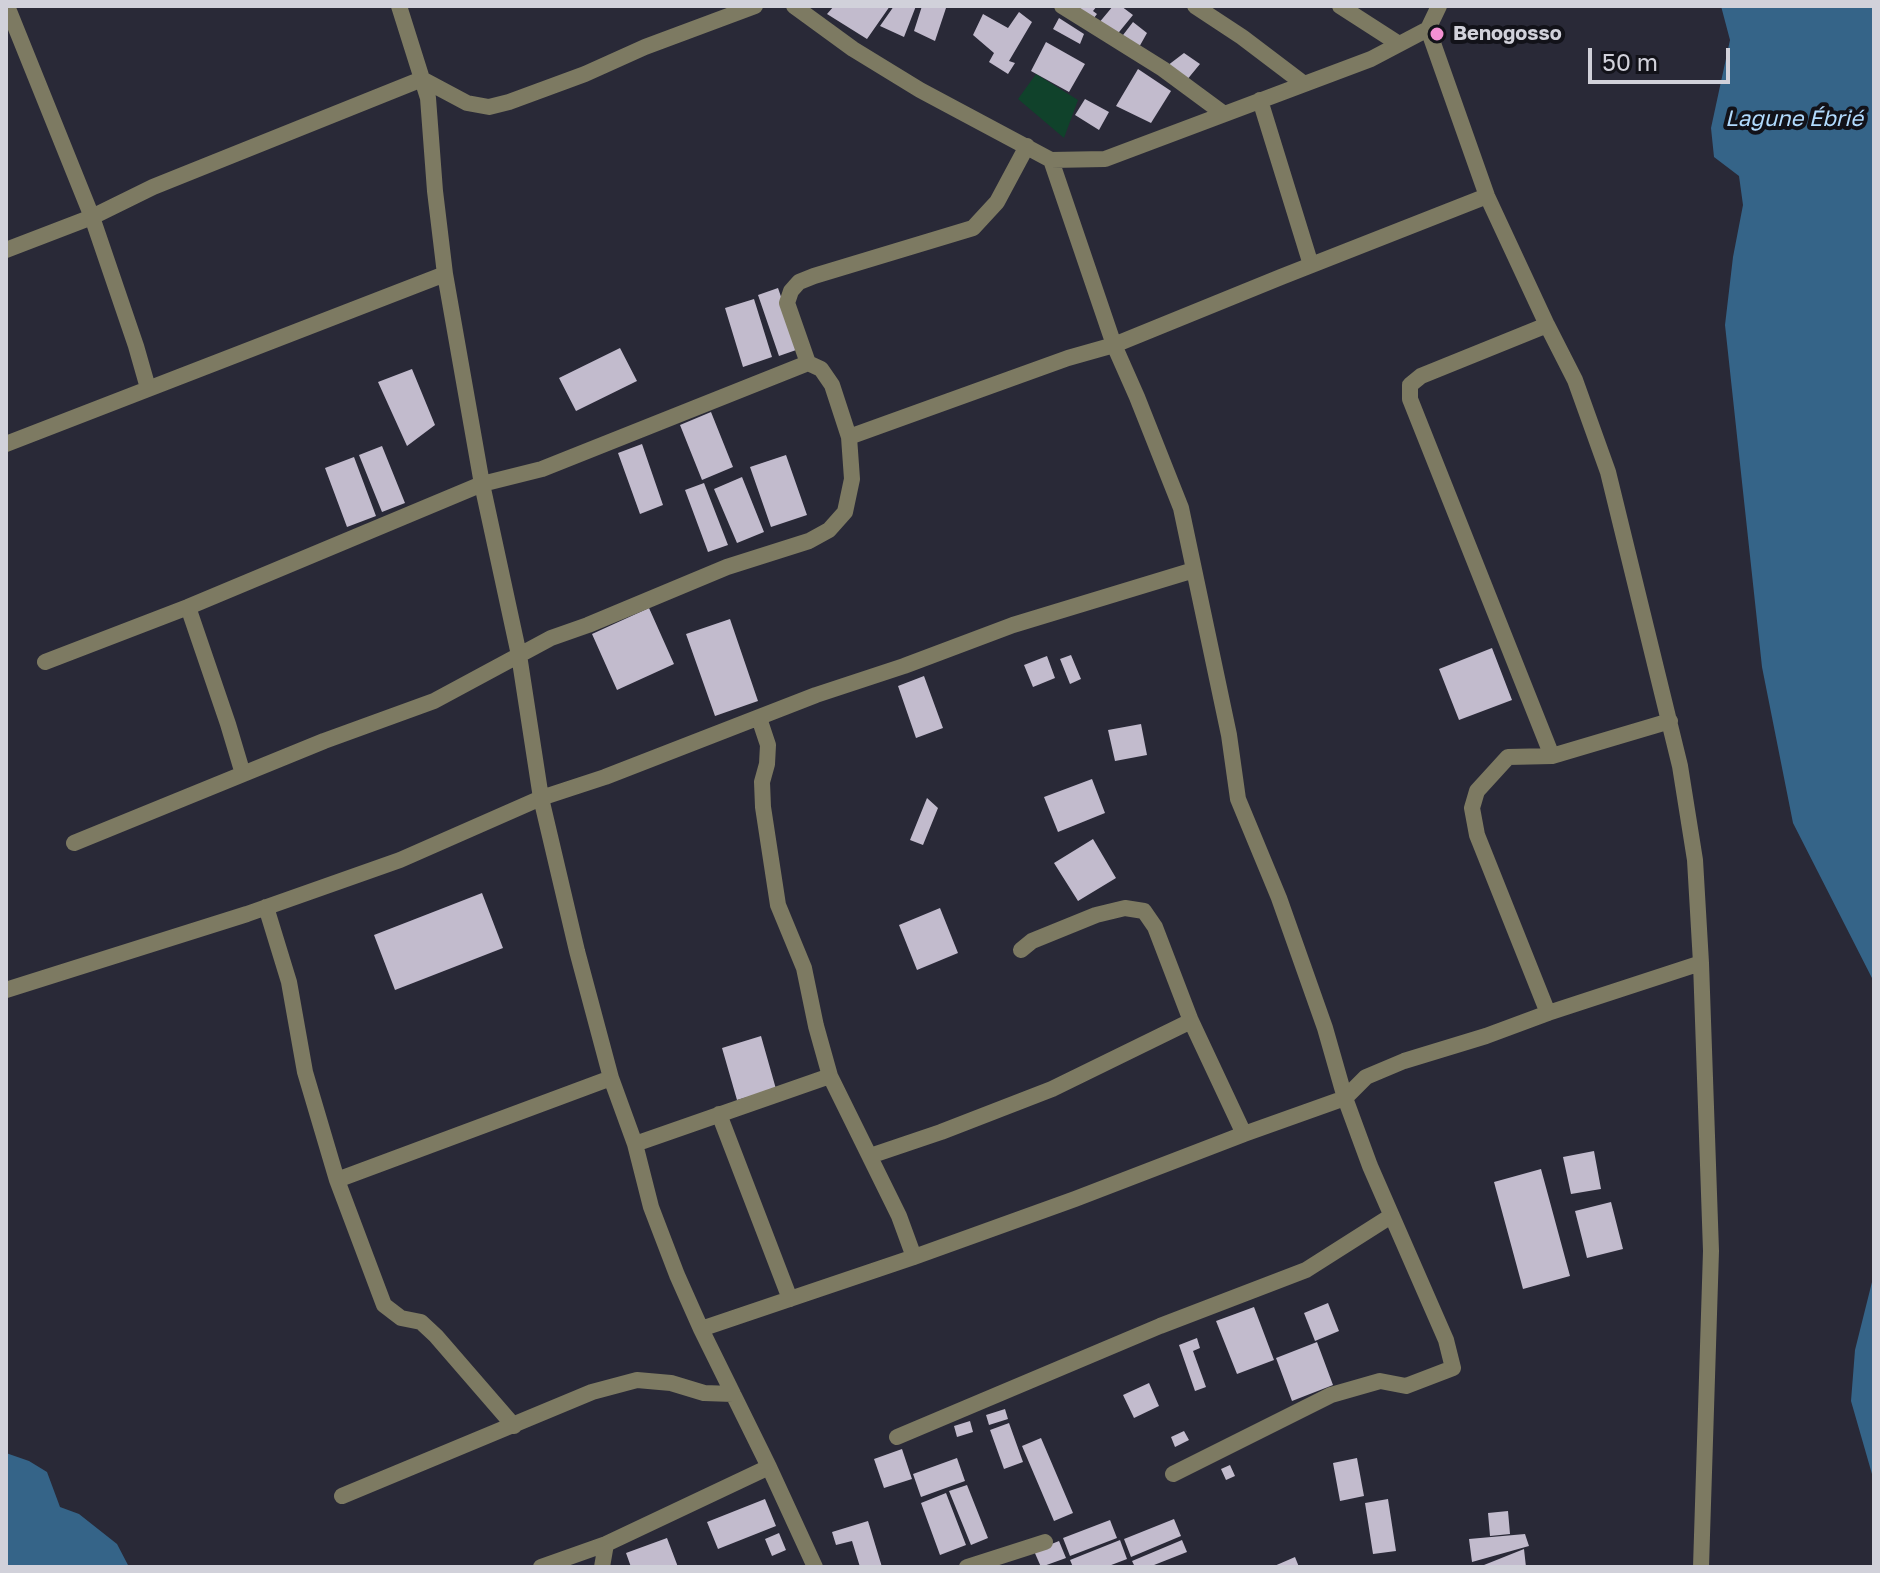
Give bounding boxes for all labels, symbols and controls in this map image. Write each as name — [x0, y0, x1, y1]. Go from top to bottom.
place label: Benogosso — [1453, 22, 1562, 46]
marker: Benogosso — [1428, 25, 1446, 43]
scale bar — [1592, 32, 1734, 82]
text: 50 m — [1602, 47, 1658, 76]
water label: Lagune Ébrié — [1725, 106, 1863, 132]

